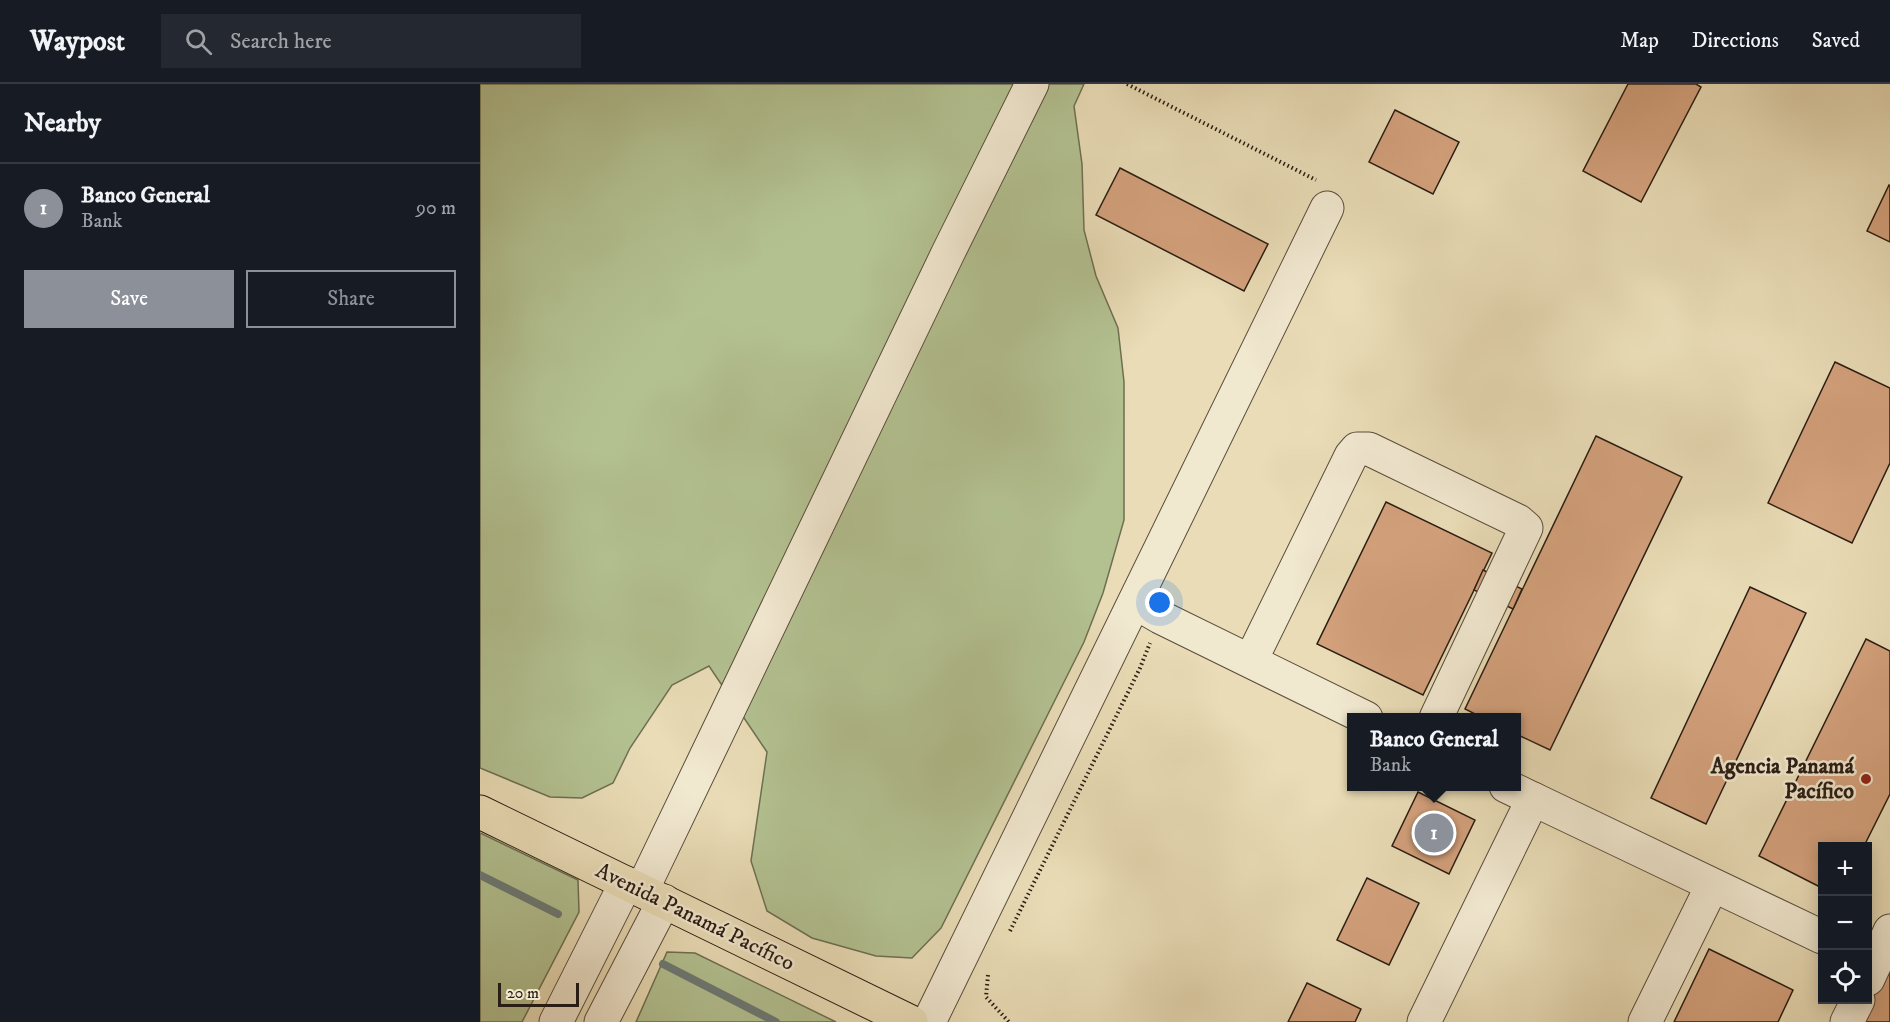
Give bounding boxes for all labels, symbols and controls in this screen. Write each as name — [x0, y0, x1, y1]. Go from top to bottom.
search box — [161, 14, 581, 68]
text: Waypost — [30, 24, 125, 59]
icon: search — [182, 25, 215, 58]
text: Search here — [230, 28, 332, 55]
text: Map — [1620, 28, 1659, 54]
text: Directions — [1692, 28, 1779, 54]
text: Saved — [1812, 28, 1860, 54]
text: Nearby — [24, 107, 101, 140]
text: Banco General — [81, 182, 210, 209]
text: 1 — [40, 196, 47, 221]
text: 90 m — [416, 196, 456, 221]
text: Bank — [81, 209, 123, 234]
button: Save — [24, 270, 234, 328]
button: Share — [246, 270, 456, 328]
your location — [1145, 588, 1174, 617]
popup — [1347, 713, 1521, 791]
text: Banco General — [1370, 726, 1498, 753]
text: Bank — [1370, 753, 1411, 778]
place label: Agencia Panamá Pacífico — [1710, 753, 1855, 805]
marker: Agencia Panamá Pacífico — [1859, 772, 1873, 786]
pin: 1 — [1414, 810, 1454, 855]
map controls — [1818, 842, 1872, 1004]
button: + — [1818, 842, 1872, 896]
street label: Avenida Panamá Pacífico — [591, 857, 799, 977]
button: − — [1818, 896, 1872, 950]
button: locate — [1818, 950, 1872, 1004]
scale bar — [498, 980, 579, 1008]
text: 20 m — [507, 983, 539, 1003]

